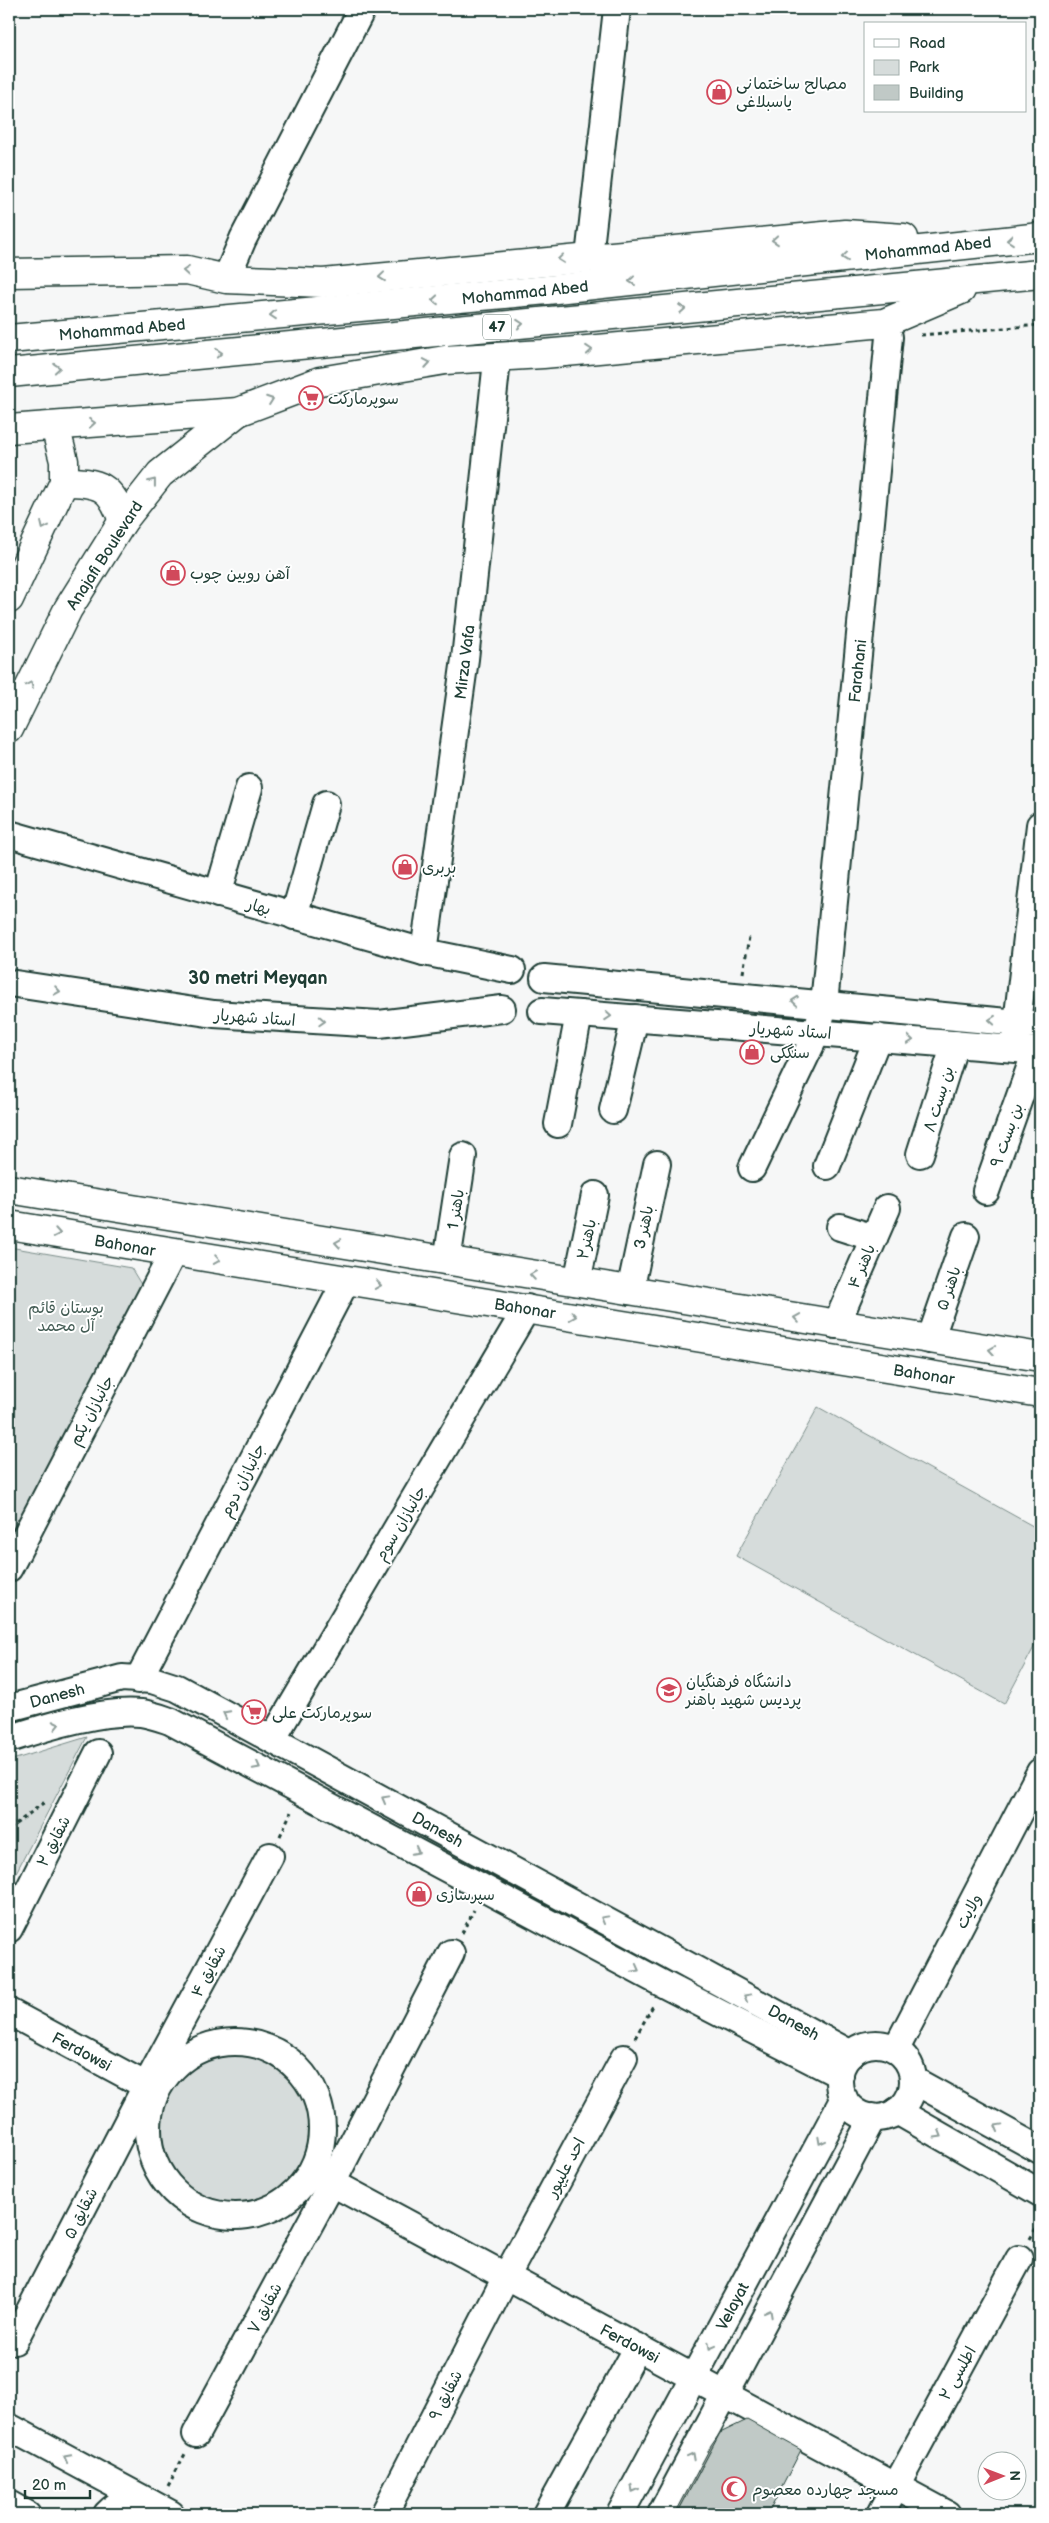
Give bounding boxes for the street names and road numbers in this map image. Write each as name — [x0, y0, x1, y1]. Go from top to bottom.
street label: Mohammad Abed — [864, 233, 992, 266]
street label: Mohammad Abed — [461, 277, 589, 310]
road number: 47 — [483, 314, 511, 340]
street label: Mohammad Abed — [58, 315, 186, 346]
street label: Anajafi Boulevard — [63, 498, 147, 614]
street label: Mirza Vafa — [451, 624, 479, 701]
street label: Farahani — [846, 639, 871, 704]
street label: بهار — [242, 894, 273, 920]
street label: استاد شهریار — [212, 1006, 296, 1031]
street label: استاد شهریار — [748, 1019, 832, 1044]
street label: بن بست ۸ — [920, 1064, 958, 1135]
street label: بن بست ۹ — [987, 1101, 1028, 1170]
street label: باهنر 1 — [444, 1188, 469, 1231]
street label: باهنر 3 — [631, 1204, 658, 1251]
street label: باهنر۲ — [574, 1217, 601, 1261]
street label: Bahonar — [93, 1232, 157, 1261]
street label: باهنر ۴ — [845, 1242, 880, 1292]
street label: باهنر ۵ — [933, 1264, 966, 1313]
street label: Bahonar — [493, 1295, 557, 1324]
street label: Bahonar — [892, 1361, 956, 1390]
street label: جانبازان یکم — [66, 1372, 120, 1450]
street label: جانبازان دوم — [217, 1441, 272, 1522]
street label: جانبازان سوم — [371, 1483, 433, 1566]
street label: Danesh — [28, 1680, 87, 1713]
street label: Danesh — [408, 1808, 466, 1852]
street label: شقایق ۲ — [33, 1813, 75, 1870]
street label: ولایت — [952, 1891, 986, 1932]
street label: شقایق ۴ — [188, 1943, 231, 2001]
street label: Danesh — [764, 2001, 822, 2045]
street label: Ferdowsi — [48, 2029, 114, 2076]
street label: احد علیپور — [542, 2135, 590, 2202]
street label: شقایق ۵ — [60, 2185, 102, 2242]
street label: Velayat — [713, 2279, 754, 2334]
street label: شقایق ۷ — [244, 2280, 287, 2337]
street label: Ferdowsi — [596, 2321, 662, 2368]
street label: اطلسی ۲ — [936, 2343, 981, 2404]
street label: شقایق ۹ — [426, 2367, 467, 2424]

